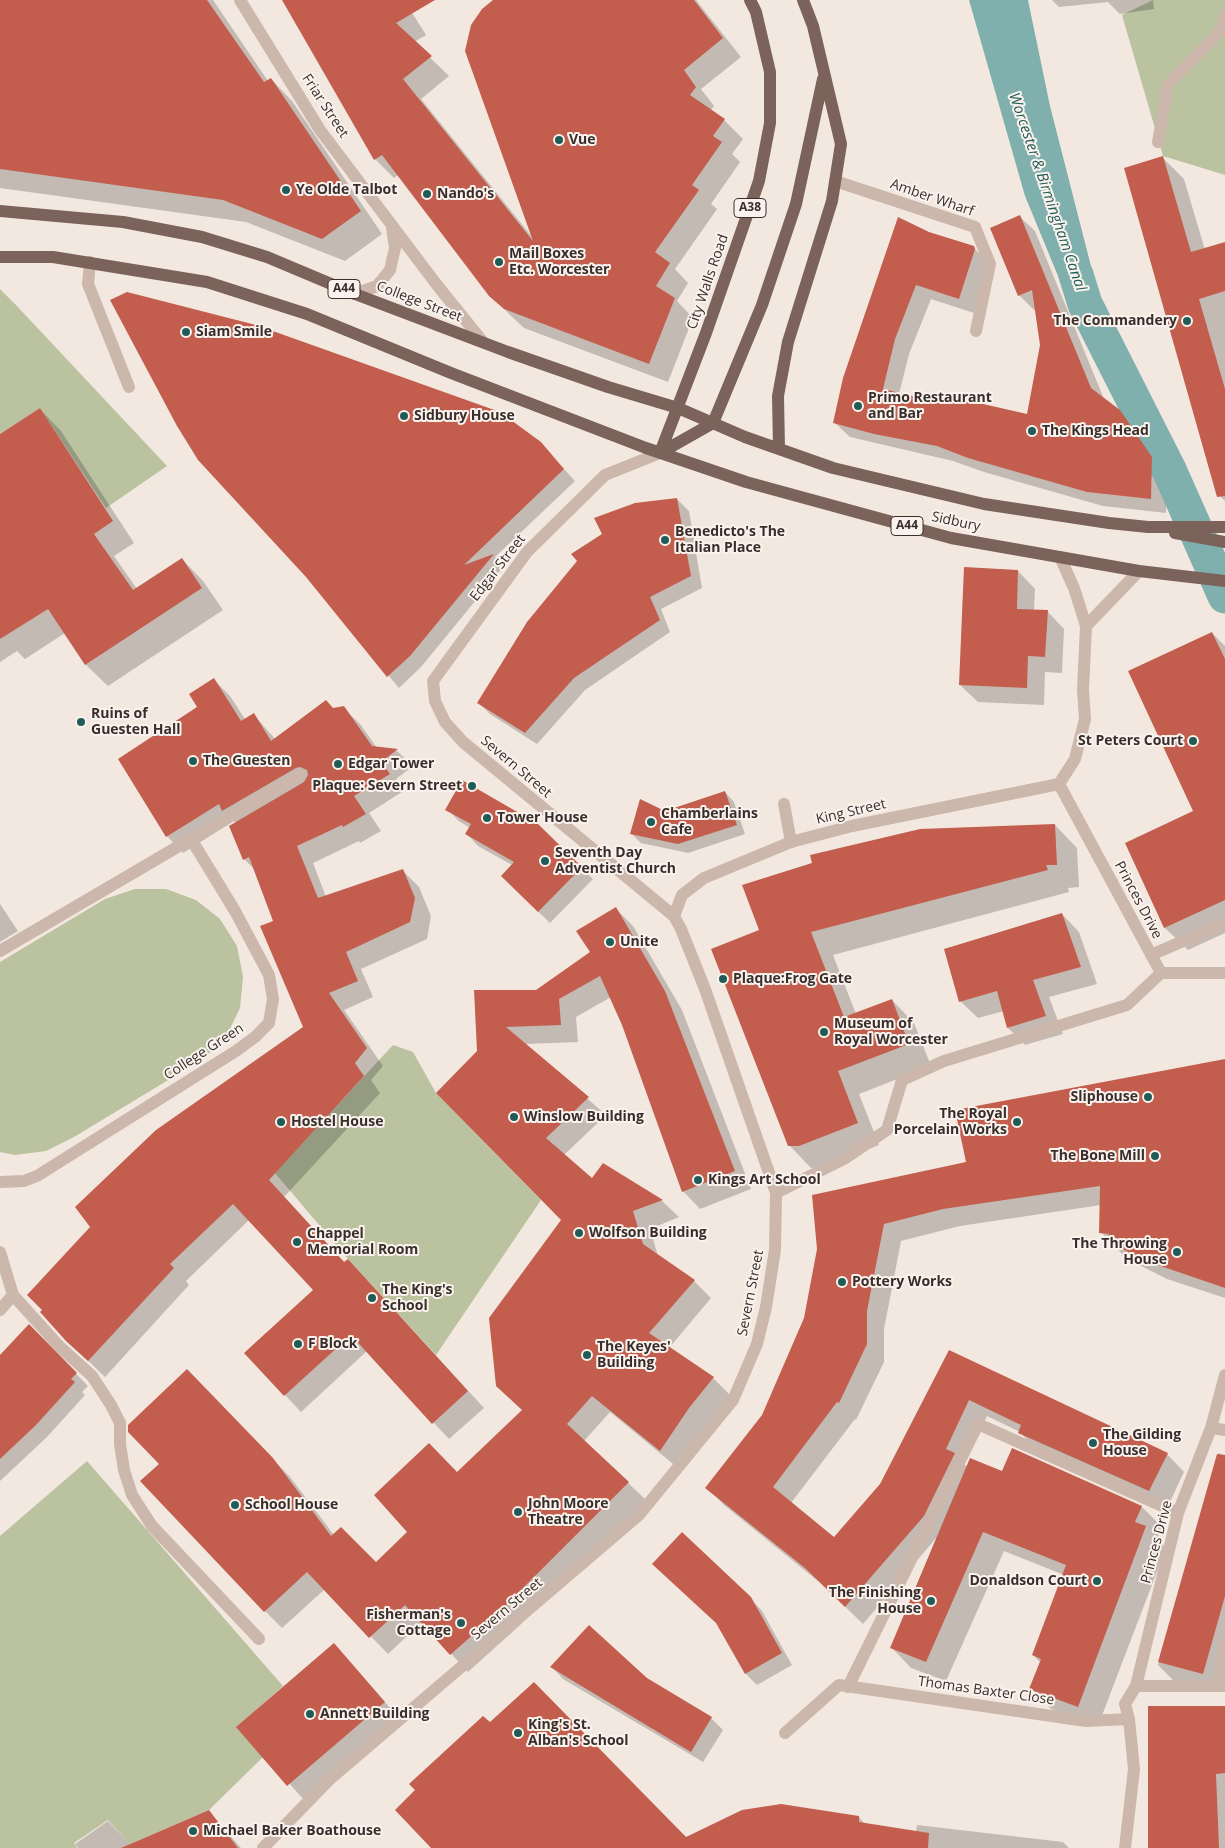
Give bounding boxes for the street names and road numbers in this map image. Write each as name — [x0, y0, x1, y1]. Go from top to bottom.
street label: Friar Street — [298, 71, 352, 141]
street label: Amber Wharf — [888, 176, 976, 220]
road number: A38 — [734, 198, 766, 218]
street label: City Walls Road — [684, 232, 732, 332]
street label: College Street — [374, 278, 464, 326]
road number: A44 — [328, 280, 360, 298]
street label: Sidbury — [930, 509, 982, 535]
road number: A44 — [891, 516, 923, 536]
street label: Edgar Street — [467, 531, 529, 605]
street label: Severn Street — [477, 732, 555, 802]
street label: King Street — [815, 796, 887, 828]
street label: Princes Drive — [1111, 858, 1165, 942]
street label: College Green — [161, 1020, 247, 1084]
street label: Severn Street — [734, 1248, 768, 1338]
street label: Princes Drive — [1138, 1499, 1176, 1585]
street label: Severn Street — [468, 1574, 546, 1644]
street label: Thomas Baxter Close — [917, 1673, 1055, 1709]

